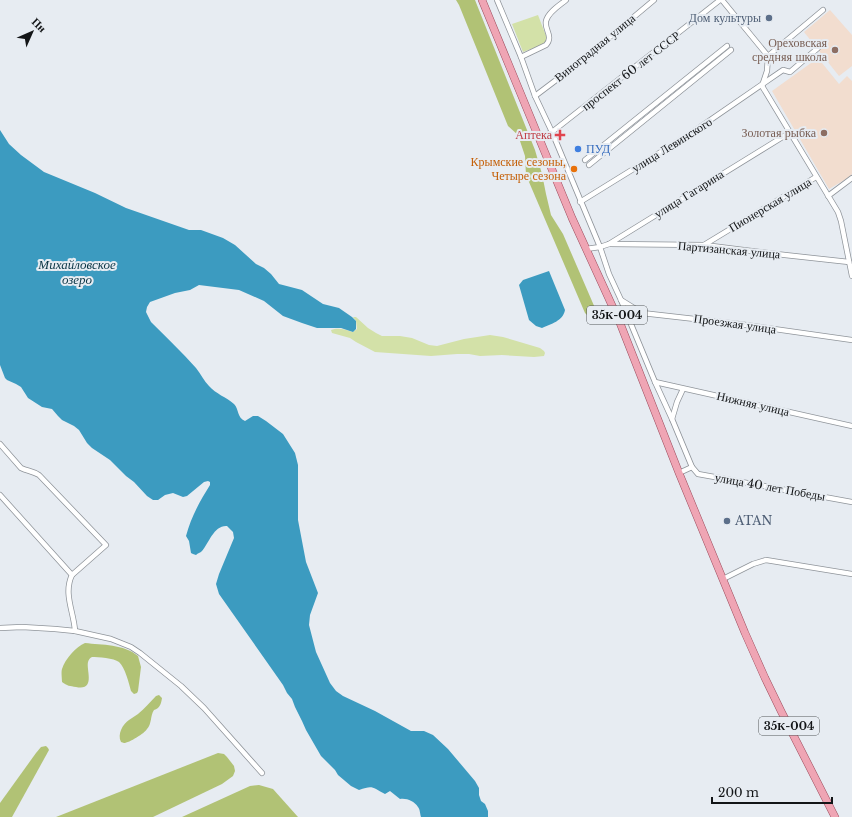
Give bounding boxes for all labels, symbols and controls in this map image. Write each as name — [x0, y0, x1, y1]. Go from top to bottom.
street label: Виноградная улица — [551, 10, 639, 85]
place label: Дом культуры — [689, 10, 761, 25]
north arrow — [12, 12, 52, 52]
marker: Дом культуры — [764, 13, 774, 23]
text: Пн — [29, 15, 50, 36]
street label: проспект 60 лет СССР — [579, 27, 683, 114]
place label: Ореховская средняя школа — [752, 35, 828, 64]
marker: Ореховская средняя школа — [830, 45, 840, 55]
street label: улица Левинского — [629, 114, 715, 175]
place label: Золотая рыбка — [741, 125, 817, 140]
place label: Аптека — [515, 127, 553, 142]
marker: Золотая рыбка — [819, 128, 829, 138]
marker: Аптека — [555, 130, 565, 140]
place label: ПУД — [586, 141, 610, 156]
marker: ПУД — [573, 144, 583, 154]
place label: Крымские сезоны, Четыре сезона — [471, 154, 567, 183]
marker: Крымские сезоны, Четыре сезона — [569, 164, 579, 174]
street label: улица Гагарина — [651, 166, 727, 221]
street label: Пионерская улица — [726, 174, 814, 235]
street label: Партизанская улица — [677, 238, 782, 262]
water label: Михайловское озеро — [37, 256, 116, 288]
road number: 35К-004 — [587, 306, 647, 324]
street label: Проезжая улица — [693, 310, 778, 337]
street label: Нижняя улица — [715, 388, 791, 419]
street label: улица 40 лет Победы — [714, 469, 827, 504]
place label: ATAN — [734, 513, 772, 528]
marker: ATAN — [722, 516, 732, 526]
road number: 35К-004 — [759, 717, 819, 735]
scale bar — [712, 779, 832, 805]
text: 200 m — [718, 785, 759, 800]

